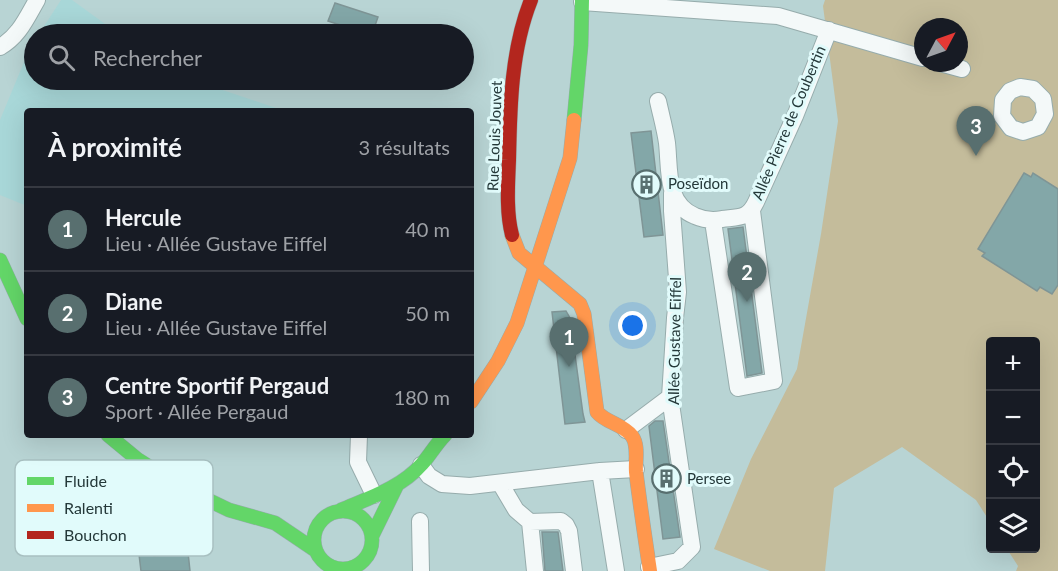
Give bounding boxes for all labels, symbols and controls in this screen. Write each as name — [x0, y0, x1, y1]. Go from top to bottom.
north arrow — [914, 18, 968, 72]
search box — [24, 24, 474, 90]
icon: search — [45, 41, 78, 74]
street label: Allée Pierre de Coubertin — [747, 43, 829, 203]
text: Rechercher — [93, 44, 202, 71]
street label: Rue Louis Jouvet — [483, 80, 505, 191]
pin: 3 — [956, 106, 996, 156]
text: À proximité — [48, 131, 182, 163]
text: 3 résultats — [359, 135, 450, 159]
building icon: Poseïdon — [631, 168, 663, 200]
place label: Poseïdon — [668, 174, 728, 192]
text: Hercule — [105, 204, 181, 231]
text: 1 — [62, 217, 73, 241]
text: 40 m — [405, 217, 450, 241]
text: Lieu · Allée Gustave Eiffel — [105, 231, 327, 255]
pin: 2 — [728, 252, 766, 302]
street label: Allée Gustave Eiffel — [664, 277, 684, 405]
text: Diane — [105, 288, 162, 315]
text: 2 — [62, 301, 73, 325]
text: 50 m — [405, 301, 450, 325]
your location — [618, 311, 647, 340]
text: Lieu · Allée Gustave Eiffel — [105, 315, 327, 339]
pin: 1 — [550, 318, 588, 367]
map controls — [986, 337, 1040, 553]
button: + — [986, 337, 1040, 391]
text: Centre Sportif Pergaud — [105, 372, 329, 399]
text: 3 — [62, 385, 73, 409]
text: 180 m — [394, 385, 450, 409]
button: − — [986, 391, 1040, 445]
text: Sport · Allée Pergaud — [105, 399, 288, 423]
button: locate — [986, 445, 1040, 499]
legend — [15, 460, 213, 556]
building icon: Persee — [650, 463, 682, 495]
place label: Persee — [687, 469, 731, 487]
text: Fluide — [64, 471, 107, 490]
text: Ralenti — [64, 498, 113, 517]
button: layers — [986, 499, 1040, 553]
text: Bouchon — [64, 525, 127, 544]

